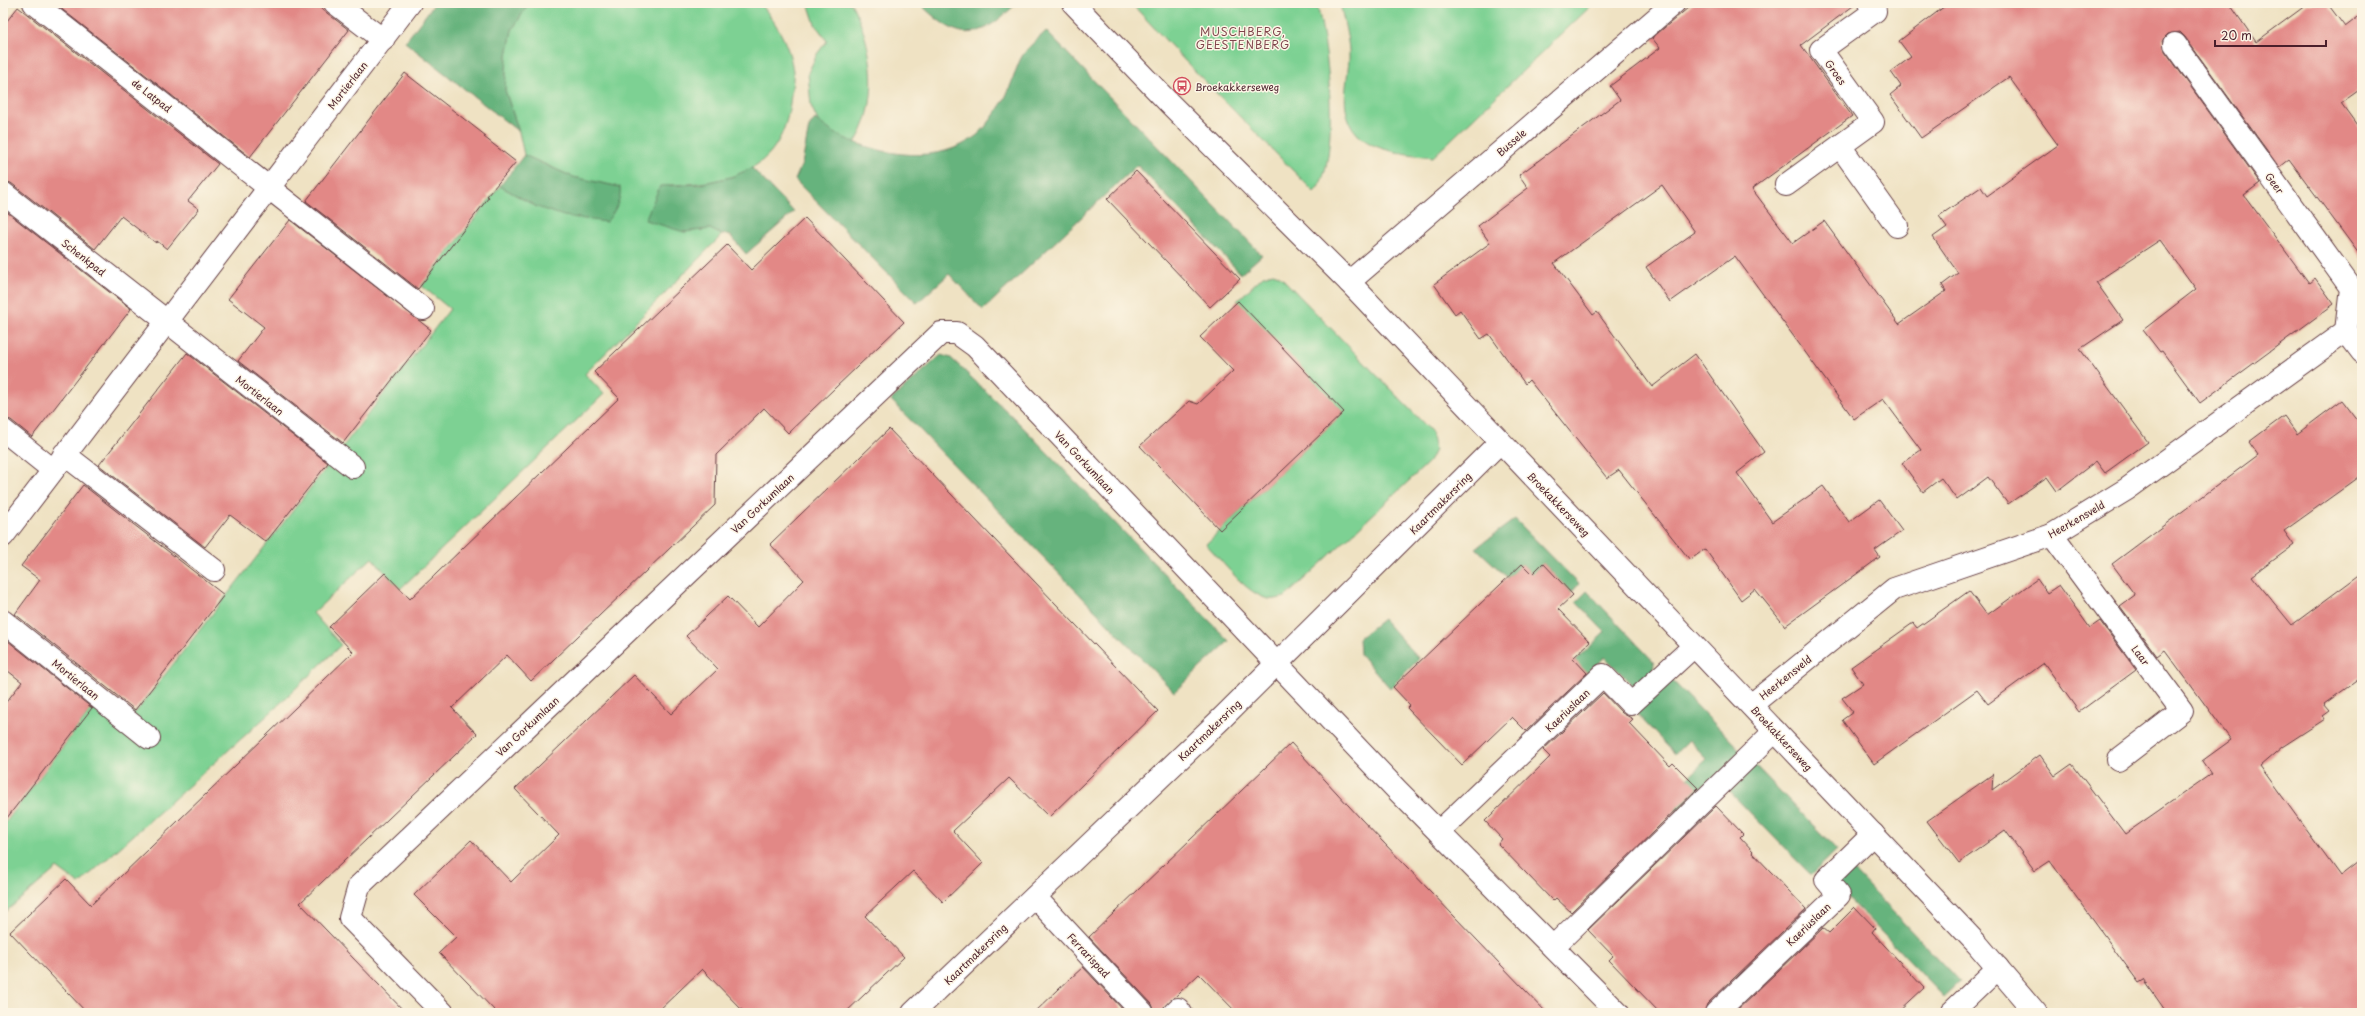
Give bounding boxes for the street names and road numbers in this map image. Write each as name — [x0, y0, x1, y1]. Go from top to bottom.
street label: Groes — [1822, 56, 1851, 88]
street label: Mortierlaan — [324, 58, 370, 112]
street label: de Latpad — [129, 75, 175, 115]
street label: Bussele — [1493, 124, 1530, 159]
street label: Geer — [2262, 169, 2288, 197]
street label: Schenkpad — [59, 235, 109, 279]
street label: Mortierlaan — [233, 372, 287, 418]
street label: Van Gorkumlaan — [1052, 427, 1118, 497]
street label: Kaartmakersring — [1406, 468, 1475, 537]
street label: Broekakkerseweg — [1524, 468, 1594, 540]
street label: Van Gorkumlaan — [727, 470, 797, 536]
street label: Heerkensveld — [2045, 497, 2107, 541]
street label: Laar — [2128, 642, 2154, 669]
street label: Heerkensveld — [1756, 651, 1814, 703]
street label: Mortierlaan — [49, 655, 103, 703]
street label: Kaeriuslaan — [1541, 685, 1593, 735]
street label: Van Gorkumlaan — [492, 693, 562, 759]
street label: Kaartmakersring — [1174, 696, 1244, 764]
street label: Broekakkerseweg — [1748, 702, 1816, 774]
street label: Kaeriuslaan — [1782, 899, 1834, 949]
street label: Kaartmakersring — [940, 920, 1010, 988]
street label: Ferrarispad — [1064, 929, 1114, 981]

